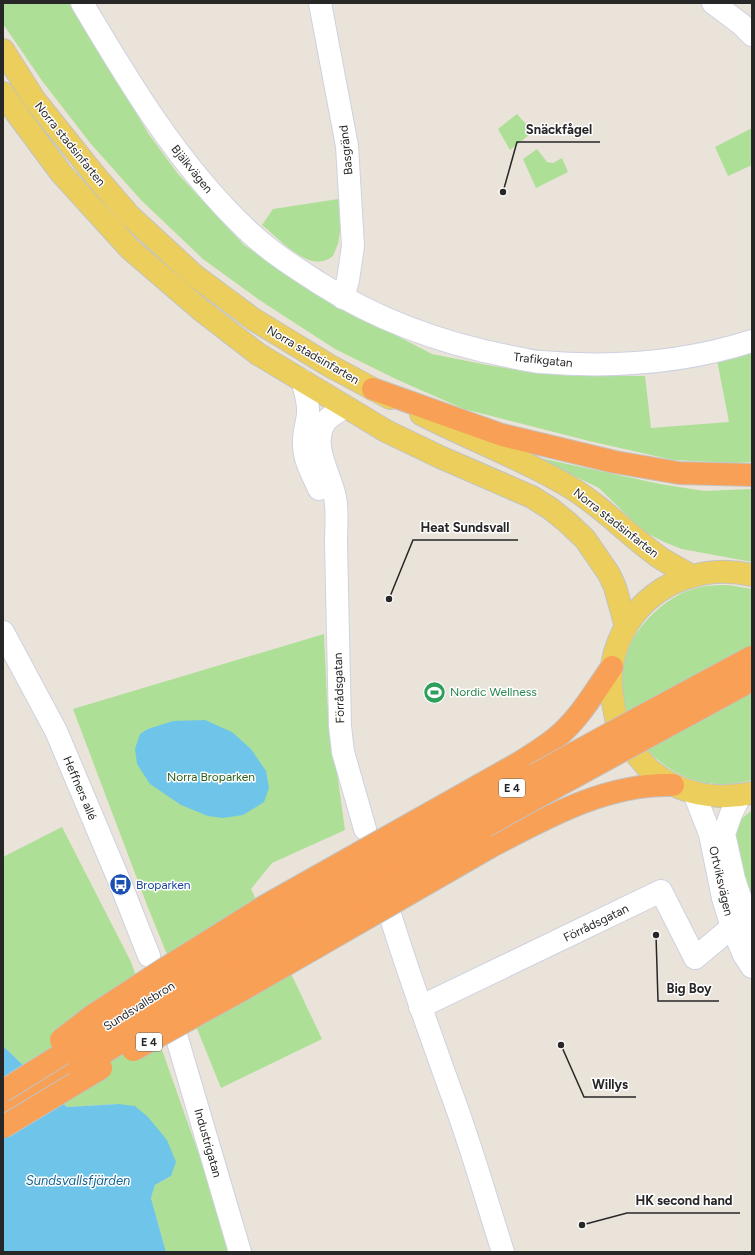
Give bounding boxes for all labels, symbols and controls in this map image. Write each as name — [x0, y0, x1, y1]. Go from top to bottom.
street label: Norra stadsinfarten — [32, 99, 108, 189]
callout: Snäckfågel — [517, 117, 600, 142]
text: Snäckfågel — [526, 122, 592, 137]
street label: Basgränd — [336, 124, 356, 176]
street label: Bjälkvägen — [168, 142, 216, 196]
street label: Norra stadsinfarten — [264, 323, 362, 387]
street label: Trafikgatan — [513, 350, 574, 370]
street label: Norra stadsinfarten — [571, 485, 662, 561]
callout: Heat Sundsvall — [413, 515, 518, 540]
text: Heat Sundsvall — [421, 520, 510, 535]
street label: Förrådsgatan — [331, 652, 347, 724]
sports icon: Nordic Wellness — [422, 679, 448, 705]
place label: Nordic Wellness — [450, 685, 537, 699]
street label: Heffners allé — [60, 754, 100, 823]
park label: Norra Broparken — [167, 770, 255, 784]
road number: E 4 — [499, 779, 525, 797]
street label: Ortviksvägen — [706, 845, 736, 917]
bus stop icon: Broparken — [108, 872, 134, 898]
place label: Broparken — [136, 878, 191, 892]
street label: Förrådsgatan — [561, 901, 631, 945]
callout: Big Boy — [658, 976, 719, 1001]
street label: Sundsvallsbron — [101, 978, 177, 1033]
text: Big Boy — [667, 981, 712, 996]
road number: E 4 — [136, 1033, 162, 1051]
callout: Willys — [584, 1072, 636, 1097]
text: Willys — [592, 1077, 628, 1092]
street label: Industrigatan — [191, 1107, 225, 1179]
water label: Sundsvallsfjärden — [26, 1173, 130, 1188]
callout: HK second hand — [627, 1188, 740, 1213]
text: HK second hand — [635, 1193, 733, 1208]

